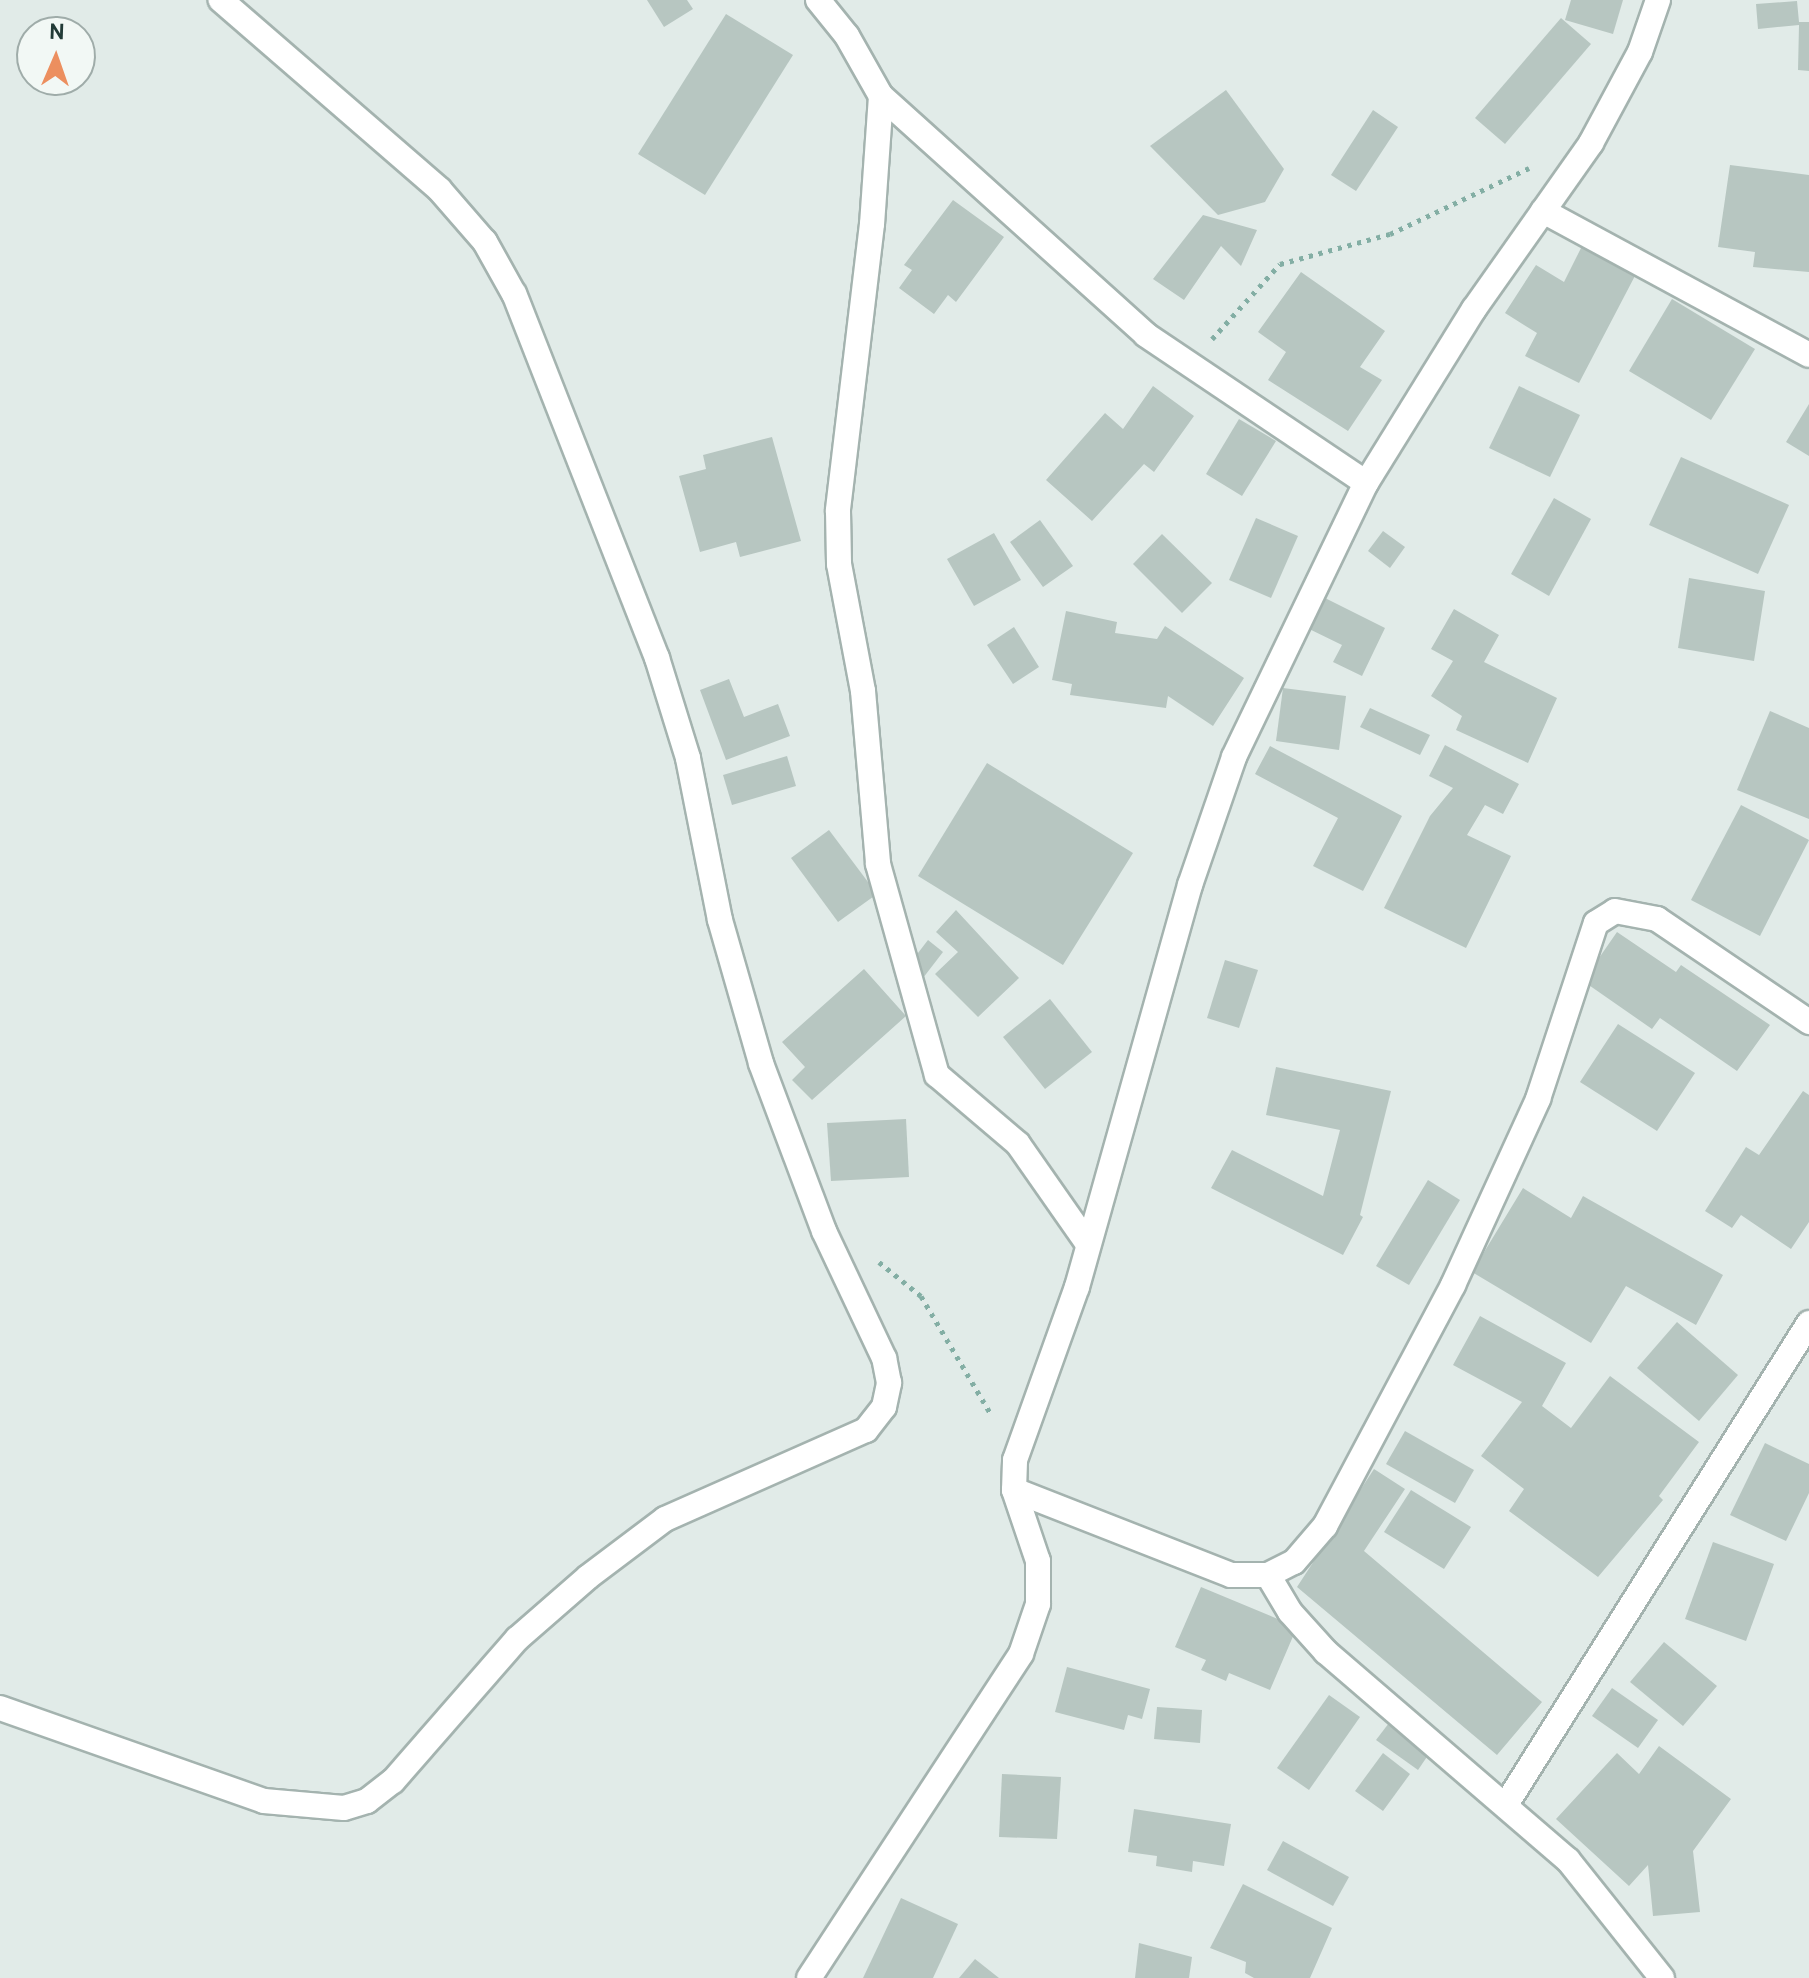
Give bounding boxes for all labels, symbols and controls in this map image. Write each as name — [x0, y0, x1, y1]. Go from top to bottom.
north arrow — [16, 16, 96, 96]
text: N — [48, 20, 65, 47]

